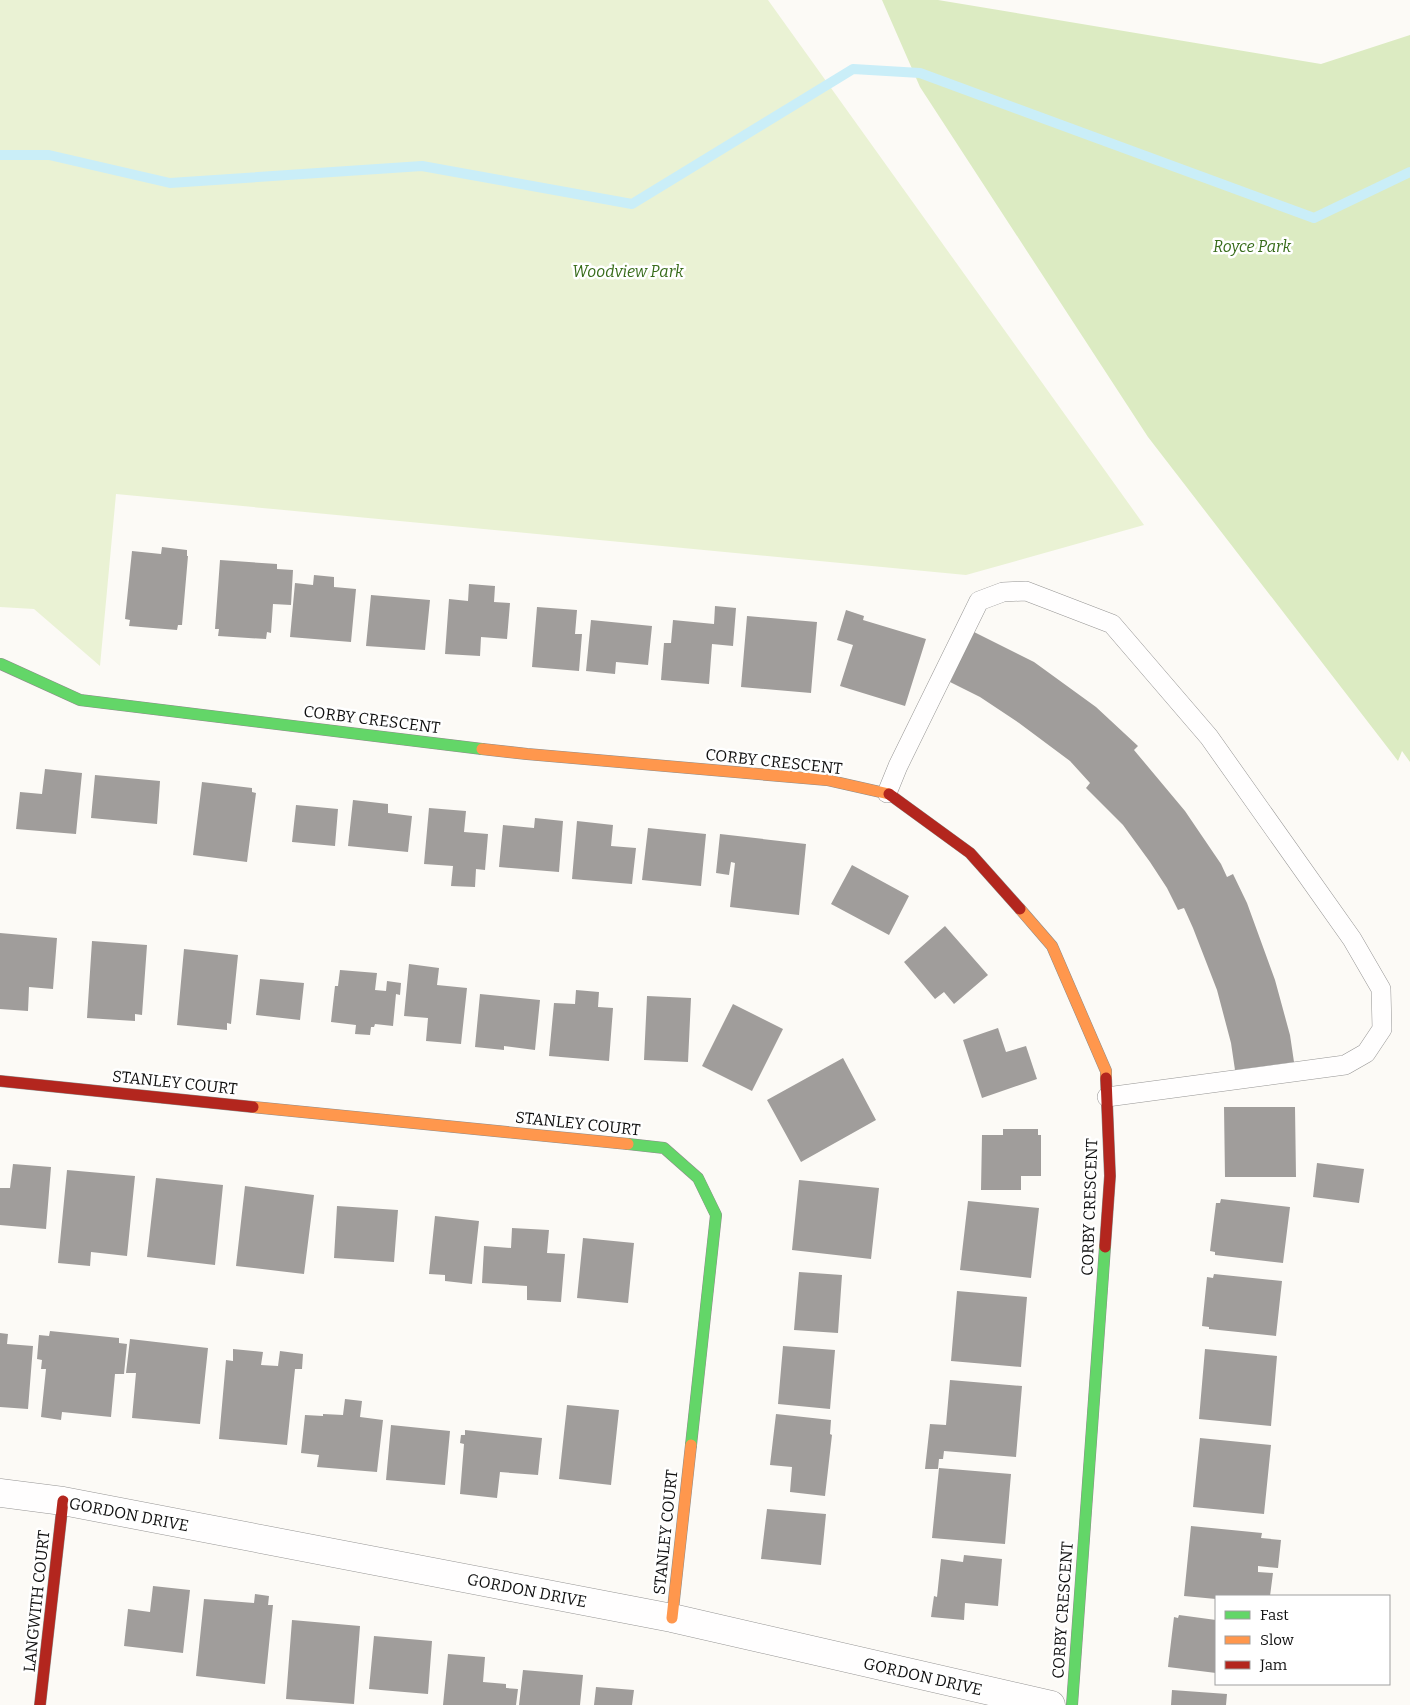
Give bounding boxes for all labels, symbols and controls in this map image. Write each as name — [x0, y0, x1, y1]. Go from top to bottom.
park label: Royce Park — [1213, 237, 1291, 256]
park label: Woodview Park — [572, 262, 684, 281]
street label: CORBY CRESCENT — [303, 702, 441, 737]
street label: CORBY CRESCENT — [705, 745, 843, 778]
street label: STANLEY COURT — [111, 1066, 238, 1099]
street label: STANLEY COURT — [514, 1107, 641, 1140]
street label: CORBY CRESCENT — [1078, 1138, 1101, 1276]
street label: STANLEY COURT — [649, 1469, 682, 1596]
street label: GORDON DRIVE — [67, 1494, 190, 1535]
street label: LANGWITH COURT — [20, 1529, 53, 1673]
street label: CORBY CRESCENT — [1048, 1541, 1077, 1679]
street label: GORDON DRIVE — [465, 1570, 588, 1611]
legend — [1215, 1595, 1390, 1685]
text: Fast — [1260, 1606, 1289, 1624]
text: Slow — [1260, 1631, 1295, 1649]
street label: GORDON DRIVE — [862, 1654, 984, 1699]
text: Jam — [1259, 1656, 1288, 1674]

